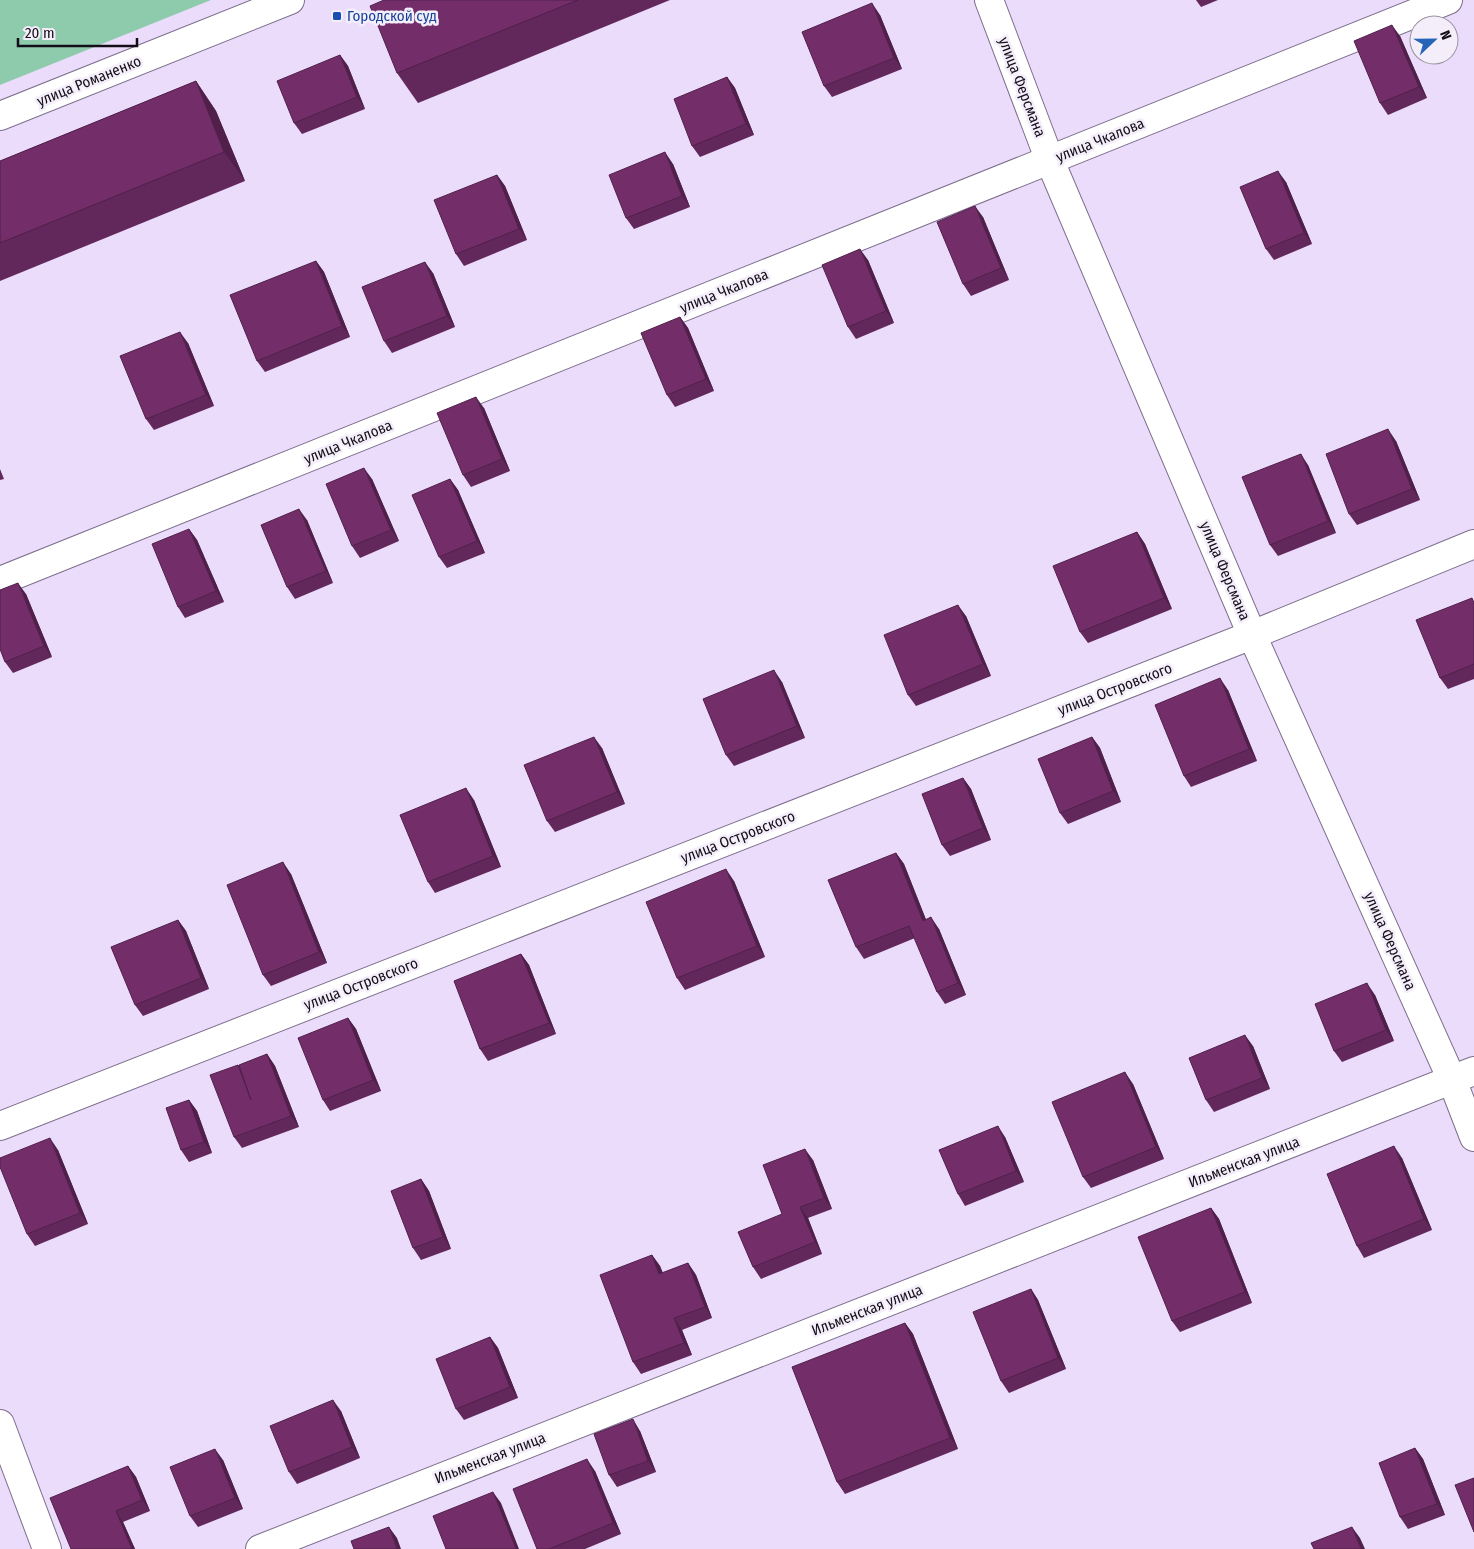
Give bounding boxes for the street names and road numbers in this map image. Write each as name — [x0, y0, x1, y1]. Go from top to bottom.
street label: улица Ферсмана — [995, 34, 1049, 140]
street label: улица Романенко — [34, 52, 144, 110]
street label: улица Чкалова — [1053, 114, 1147, 166]
street label: улица Чкалова — [677, 265, 771, 317]
street label: улица Чкалова — [301, 416, 395, 468]
street label: улица Ферсмана — [1196, 519, 1254, 623]
street label: улица Островского — [1055, 659, 1175, 719]
street label: улица Островского — [678, 807, 798, 867]
street label: улица Ферсмана — [1360, 889, 1420, 993]
street label: улица Островского — [301, 954, 421, 1014]
street label: Ильменская улица — [1186, 1133, 1302, 1191]
street label: Ильменская улица — [809, 1281, 925, 1339]
street label: Ильменская улица — [432, 1429, 548, 1487]

